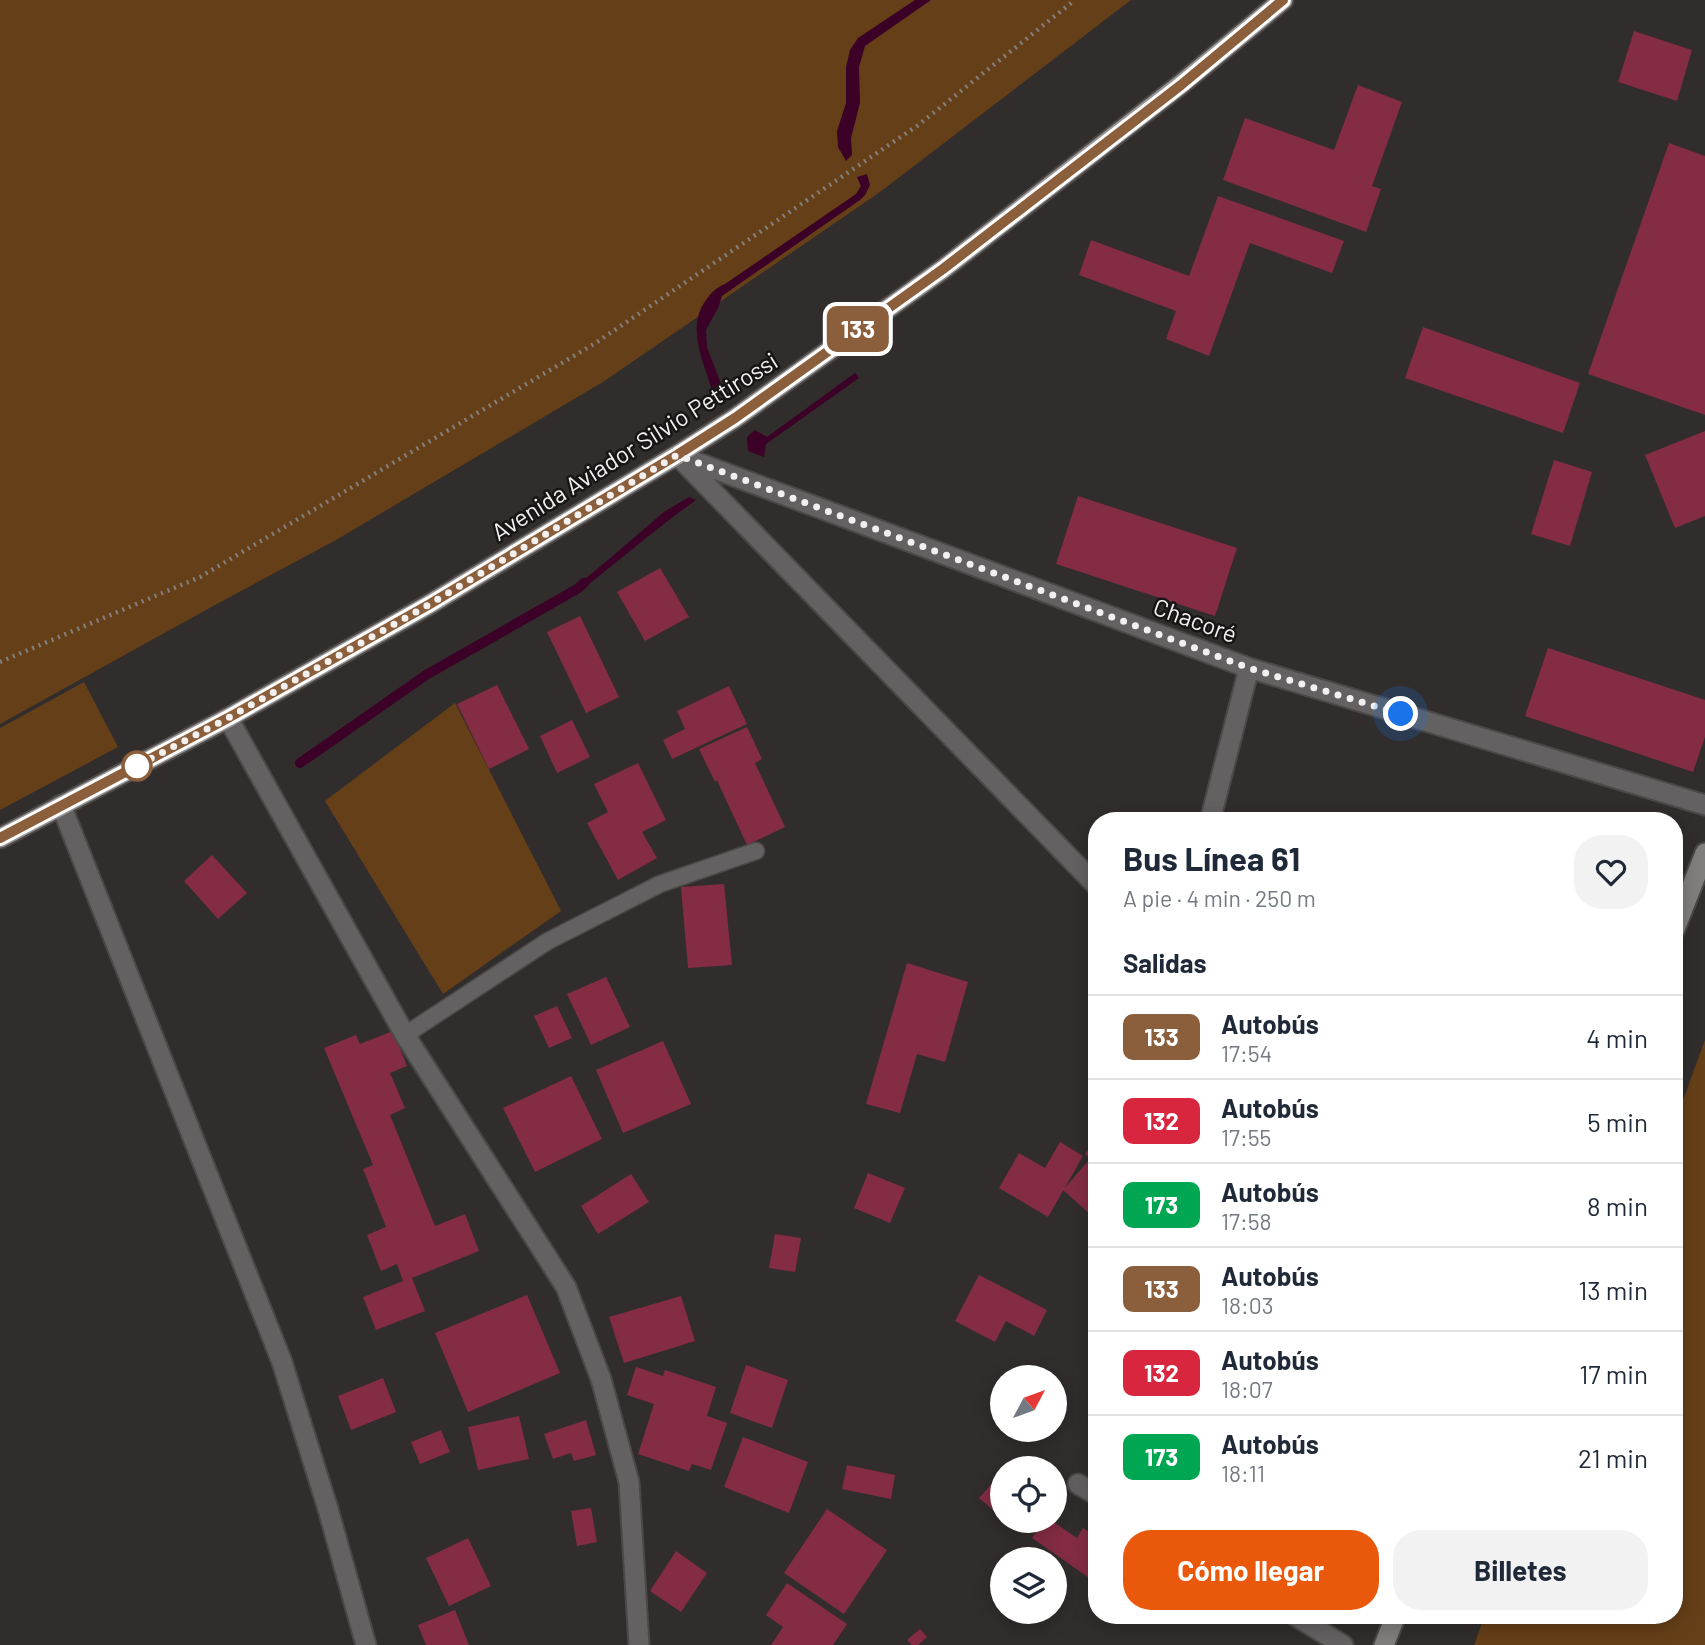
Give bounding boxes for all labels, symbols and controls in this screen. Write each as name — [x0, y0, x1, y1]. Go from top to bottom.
line badge: 133 — [818, 306, 898, 352]
text: 133 — [841, 314, 875, 343]
street label: Avenida Aviador Silvio Pettirossi — [486, 345, 783, 546]
street label: Chacoré — [1150, 591, 1241, 648]
your location — [1383, 696, 1418, 731]
unlabelled marker — [122, 751, 152, 781]
button: heart — [1574, 835, 1648, 909]
text: Bus Línea 61 — [1123, 838, 1300, 878]
text: A pie · 4 min · 250 m — [1123, 884, 1316, 912]
text: Salidas — [1123, 947, 1207, 978]
text: Autobús — [1221, 1008, 1319, 1039]
text: 133 — [1144, 1022, 1179, 1051]
text: 4 min — [1586, 1022, 1648, 1053]
text: 17:54 — [1221, 1039, 1272, 1067]
text: Autobús — [1221, 1092, 1319, 1123]
text: 132 — [1144, 1106, 1179, 1135]
text: 5 min — [1587, 1106, 1648, 1137]
text: 17:55 — [1221, 1123, 1271, 1151]
text: Autobús — [1221, 1176, 1319, 1207]
text: 173 — [1145, 1190, 1178, 1219]
text: 8 min — [1587, 1190, 1648, 1221]
text: 17:58 — [1221, 1207, 1272, 1235]
text: Autobús — [1221, 1260, 1319, 1291]
text: 133 — [1144, 1274, 1179, 1303]
text: 13 min — [1578, 1274, 1648, 1305]
text: 18:03 — [1221, 1291, 1274, 1319]
text: Autobús — [1221, 1344, 1319, 1375]
text: 132 — [1144, 1358, 1179, 1387]
text: 17 min — [1579, 1358, 1648, 1389]
north arrow — [990, 1365, 1068, 1442]
map controls — [990, 1365, 1067, 1624]
text: 18:07 — [1221, 1375, 1273, 1403]
text: Autobús — [1221, 1428, 1319, 1459]
text: 173 — [1145, 1442, 1178, 1471]
text: 21 min — [1578, 1442, 1648, 1473]
button: locate — [990, 1456, 1067, 1533]
text: 18:11 — [1221, 1459, 1265, 1487]
button: Cómo llegar — [1123, 1530, 1379, 1610]
button: Billetes — [1393, 1530, 1648, 1610]
button: layers — [990, 1547, 1067, 1624]

